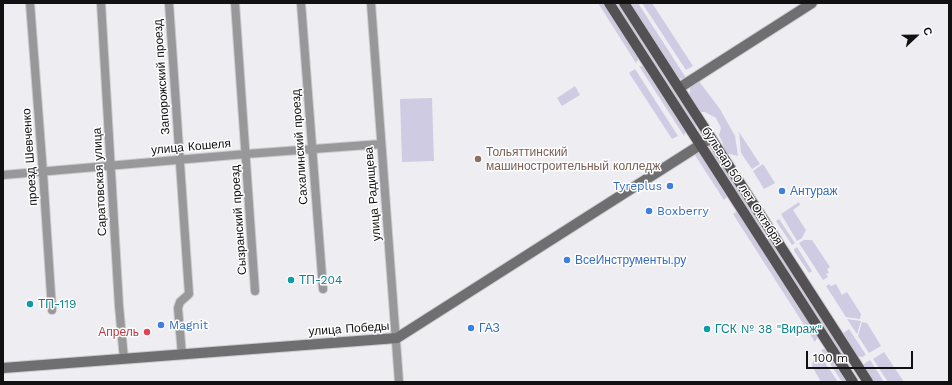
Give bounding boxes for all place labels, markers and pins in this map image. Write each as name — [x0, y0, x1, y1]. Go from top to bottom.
place label: Тольяттинский машиностроительный колледж — [486, 145, 660, 173]
marker: Тольяттинский машиностроительный колледж — [473, 154, 483, 164]
place label: Tyreplus — [613, 179, 662, 193]
marker: Tyreplus — [665, 181, 675, 191]
place label: Антураж — [790, 184, 838, 198]
marker: Антураж — [777, 186, 787, 196]
place label: Boxberry — [657, 204, 709, 218]
marker: Boxberry — [644, 206, 654, 216]
place label: ВсеИнструменты.ру — [575, 253, 686, 267]
marker: ВсеИнструменты.ру — [562, 255, 572, 265]
place label: ТП-204 — [299, 273, 342, 287]
marker: ТП-204 — [286, 275, 296, 285]
place label: ТП-119 — [38, 297, 76, 311]
marker: ТП-119 — [25, 299, 35, 309]
place label: Magnit — [169, 318, 208, 332]
marker: Magnit — [156, 320, 166, 330]
place label: ГАЗ — [479, 321, 500, 335]
place label: ГСК № 38 "Вираж" — [715, 322, 822, 336]
marker: ГАЗ — [466, 323, 476, 333]
marker: ГСК № 38 "Вираж" — [702, 324, 712, 334]
place label: Апрель — [98, 325, 139, 339]
marker: Апрель — [142, 327, 152, 337]

